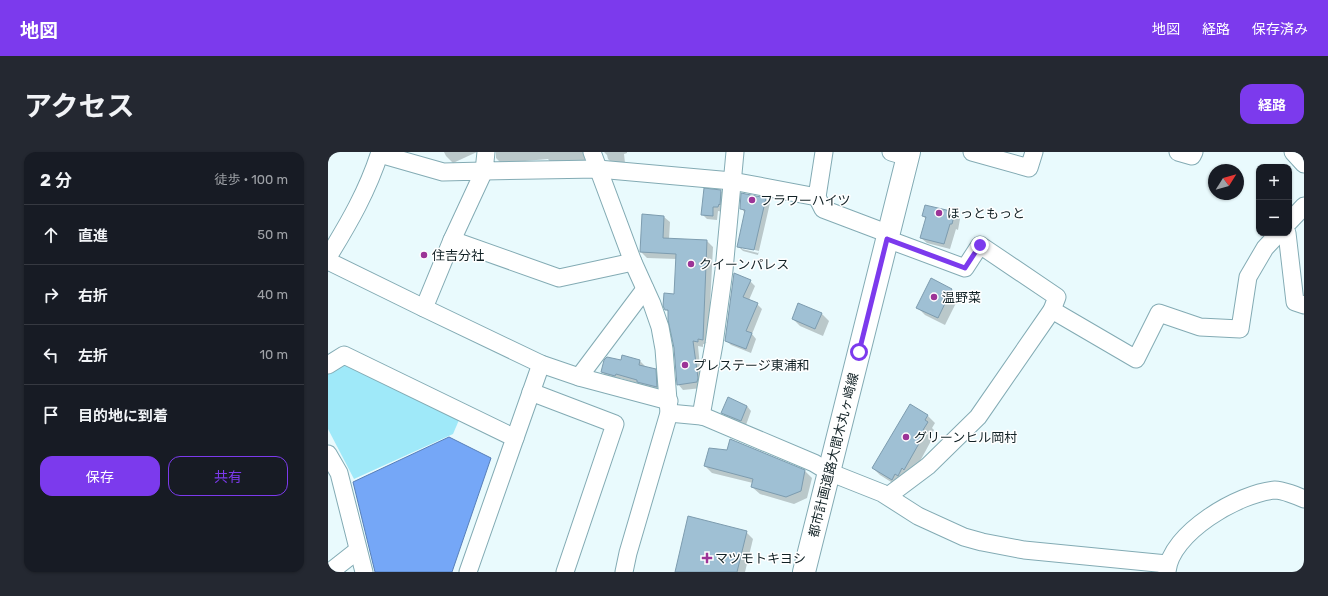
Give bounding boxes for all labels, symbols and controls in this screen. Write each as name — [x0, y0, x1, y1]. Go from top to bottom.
text: 地図 — [20, 19, 58, 42]
text: 地図 — [1152, 21, 1180, 38]
text: 経路 — [1202, 21, 1230, 38]
text: 保存済み — [1252, 21, 1308, 38]
button: 経路 — [1240, 84, 1304, 124]
text: アクセス — [24, 90, 135, 123]
north arrow — [1208, 164, 1244, 200]
map controls — [1256, 164, 1292, 236]
button: + — [1256, 164, 1292, 200]
text: 2 分 — [40, 170, 72, 190]
text: 徒歩 · 100 m — [215, 172, 288, 187]
place label: フラワーハイツ — [760, 193, 850, 208]
marker: フラワーハイツ — [747, 195, 757, 205]
button: − — [1256, 200, 1292, 236]
place label: ほっともっと — [947, 206, 1025, 221]
marker: ほっともっと — [934, 208, 944, 218]
icon: ahead — [40, 224, 62, 246]
text: 直進 — [78, 227, 108, 245]
text: 50 m — [257, 227, 288, 242]
route end — [971, 236, 989, 254]
place label: 住吉分社 — [432, 248, 484, 263]
marker: 住吉分社 — [419, 250, 429, 260]
place label: クイーンパレス — [699, 257, 789, 272]
marker: クイーンパレス — [686, 259, 696, 269]
icon: right — [40, 284, 62, 306]
text: 右折 — [78, 287, 108, 305]
text: 40 m — [257, 287, 288, 302]
place label: 温野菜 — [942, 290, 981, 305]
marker: 温野菜 — [929, 292, 939, 302]
route start — [850, 343, 868, 361]
icon: left — [40, 344, 62, 366]
text: 左折 — [78, 347, 108, 365]
text: 10 m — [259, 347, 288, 362]
place label: プレステージ東浦和 — [693, 358, 810, 373]
marker: プレステージ東浦和 — [680, 360, 690, 370]
street label: 都市計画道路大間木丸ヶ崎線 — [806, 371, 861, 539]
icon: arrive — [40, 404, 62, 426]
text: 目的地に到着 — [78, 407, 168, 425]
place label: グリーンヒル岡村 — [914, 430, 1017, 445]
marker: グリーンヒル岡村 — [901, 432, 911, 442]
button: 保存 — [40, 456, 160, 496]
button: 共有 — [168, 456, 288, 496]
place label: マツモトキヨシ — [715, 551, 806, 566]
marker: マツモトキヨシ — [702, 553, 712, 563]

